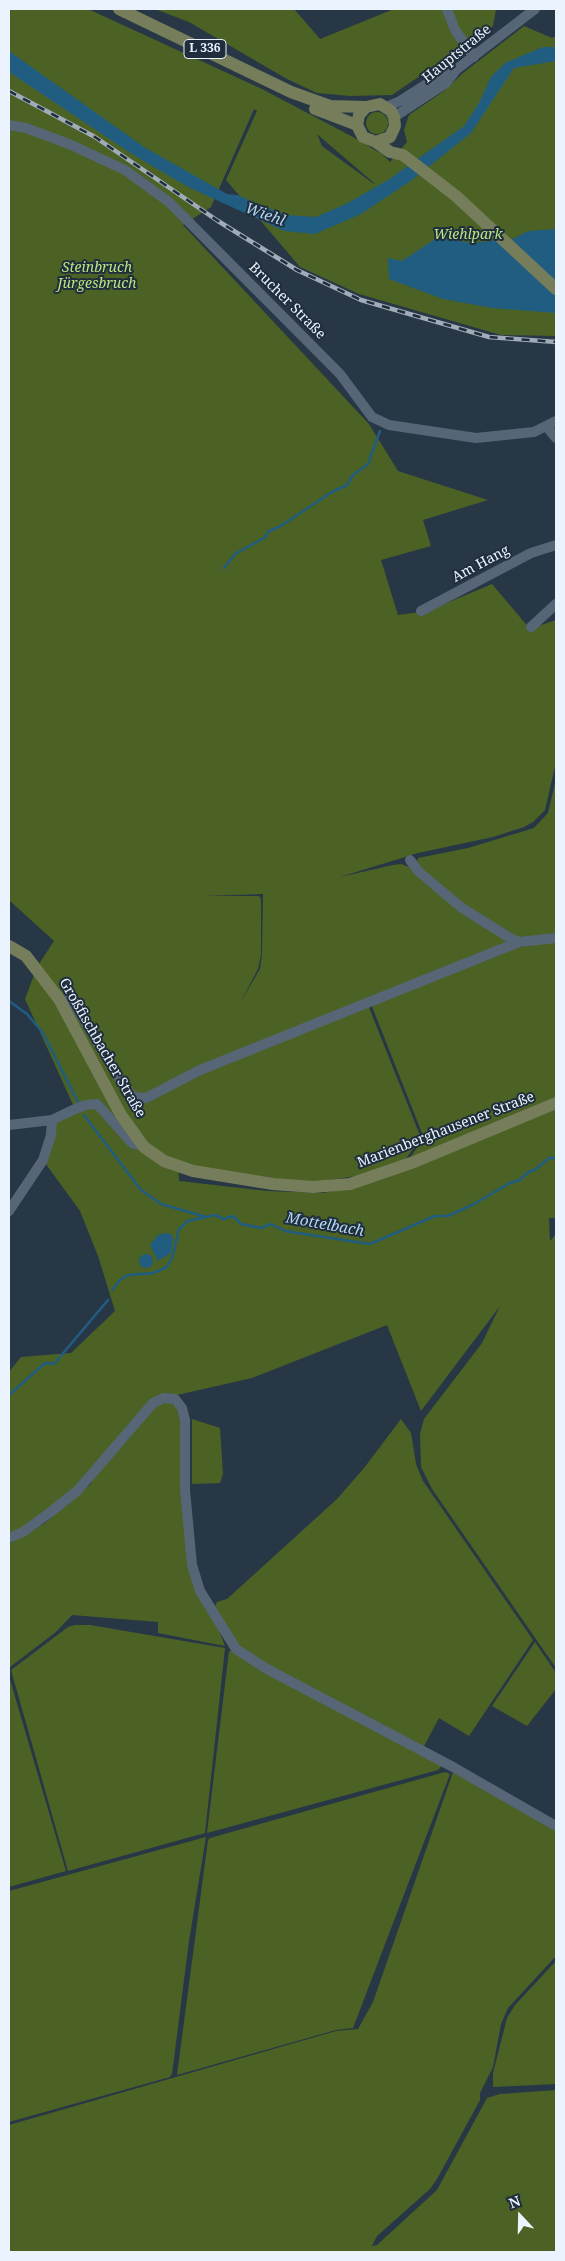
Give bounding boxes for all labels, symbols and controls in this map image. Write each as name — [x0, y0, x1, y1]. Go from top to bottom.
street label: Hauptstraße — [419, 21, 495, 87]
road number: L 336 — [184, 40, 226, 59]
water label: Wiehl — [243, 200, 287, 230]
park label: Wiehlpark — [433, 227, 503, 243]
street label: Brucher Straße — [245, 259, 329, 343]
park label: Steinbruch Jürgesbruch — [58, 260, 136, 292]
street label: Am Hang — [450, 542, 512, 586]
street label: Großfischbacher Straße — [55, 975, 149, 1121]
street label: Marienberghausener Straße — [355, 1088, 537, 1172]
water label: Mottelbach — [284, 1209, 366, 1241]
north arrow — [495, 2191, 545, 2241]
text: N — [506, 2191, 523, 2212]

